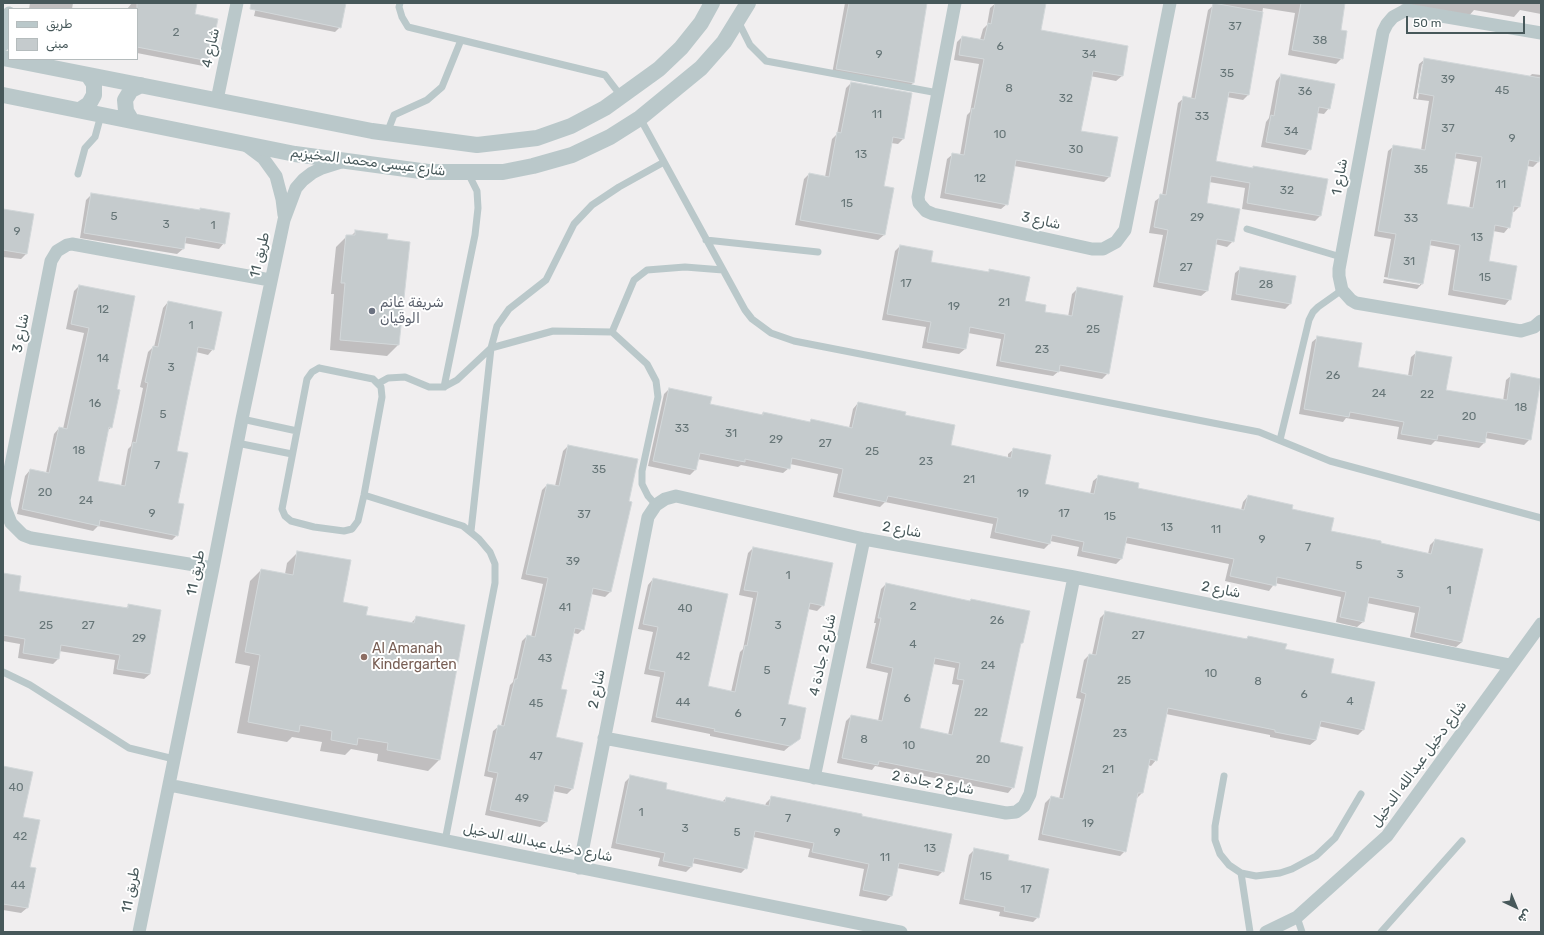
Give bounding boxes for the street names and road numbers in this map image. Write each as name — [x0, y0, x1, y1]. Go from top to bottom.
street label: شارع 4 — [199, 27, 223, 69]
street label: شارع عيسى محمد المخيزيم — [289, 144, 447, 180]
street label: شارع 1 — [1328, 157, 1352, 197]
street label: شارع 3 — [1020, 209, 1062, 233]
street label: طريق 11 — [247, 231, 273, 279]
street label: شارع 3 — [9, 312, 33, 354]
street label: شارع 2 — [881, 518, 923, 542]
street label: طريق 11 — [183, 549, 209, 597]
street label: شارع 2 — [1200, 578, 1242, 602]
street label: شارع 2 جادة 4 — [806, 612, 840, 698]
street label: شارع 2 — [585, 668, 609, 710]
street label: شارع دخيل عبدالله الدخيل — [1367, 697, 1471, 831]
street label: شارع 2 جادة 2 — [891, 768, 975, 798]
street label: شارع دخيل عبدالله الدخيل — [462, 820, 614, 866]
street label: طريق 11 — [118, 866, 144, 914]

